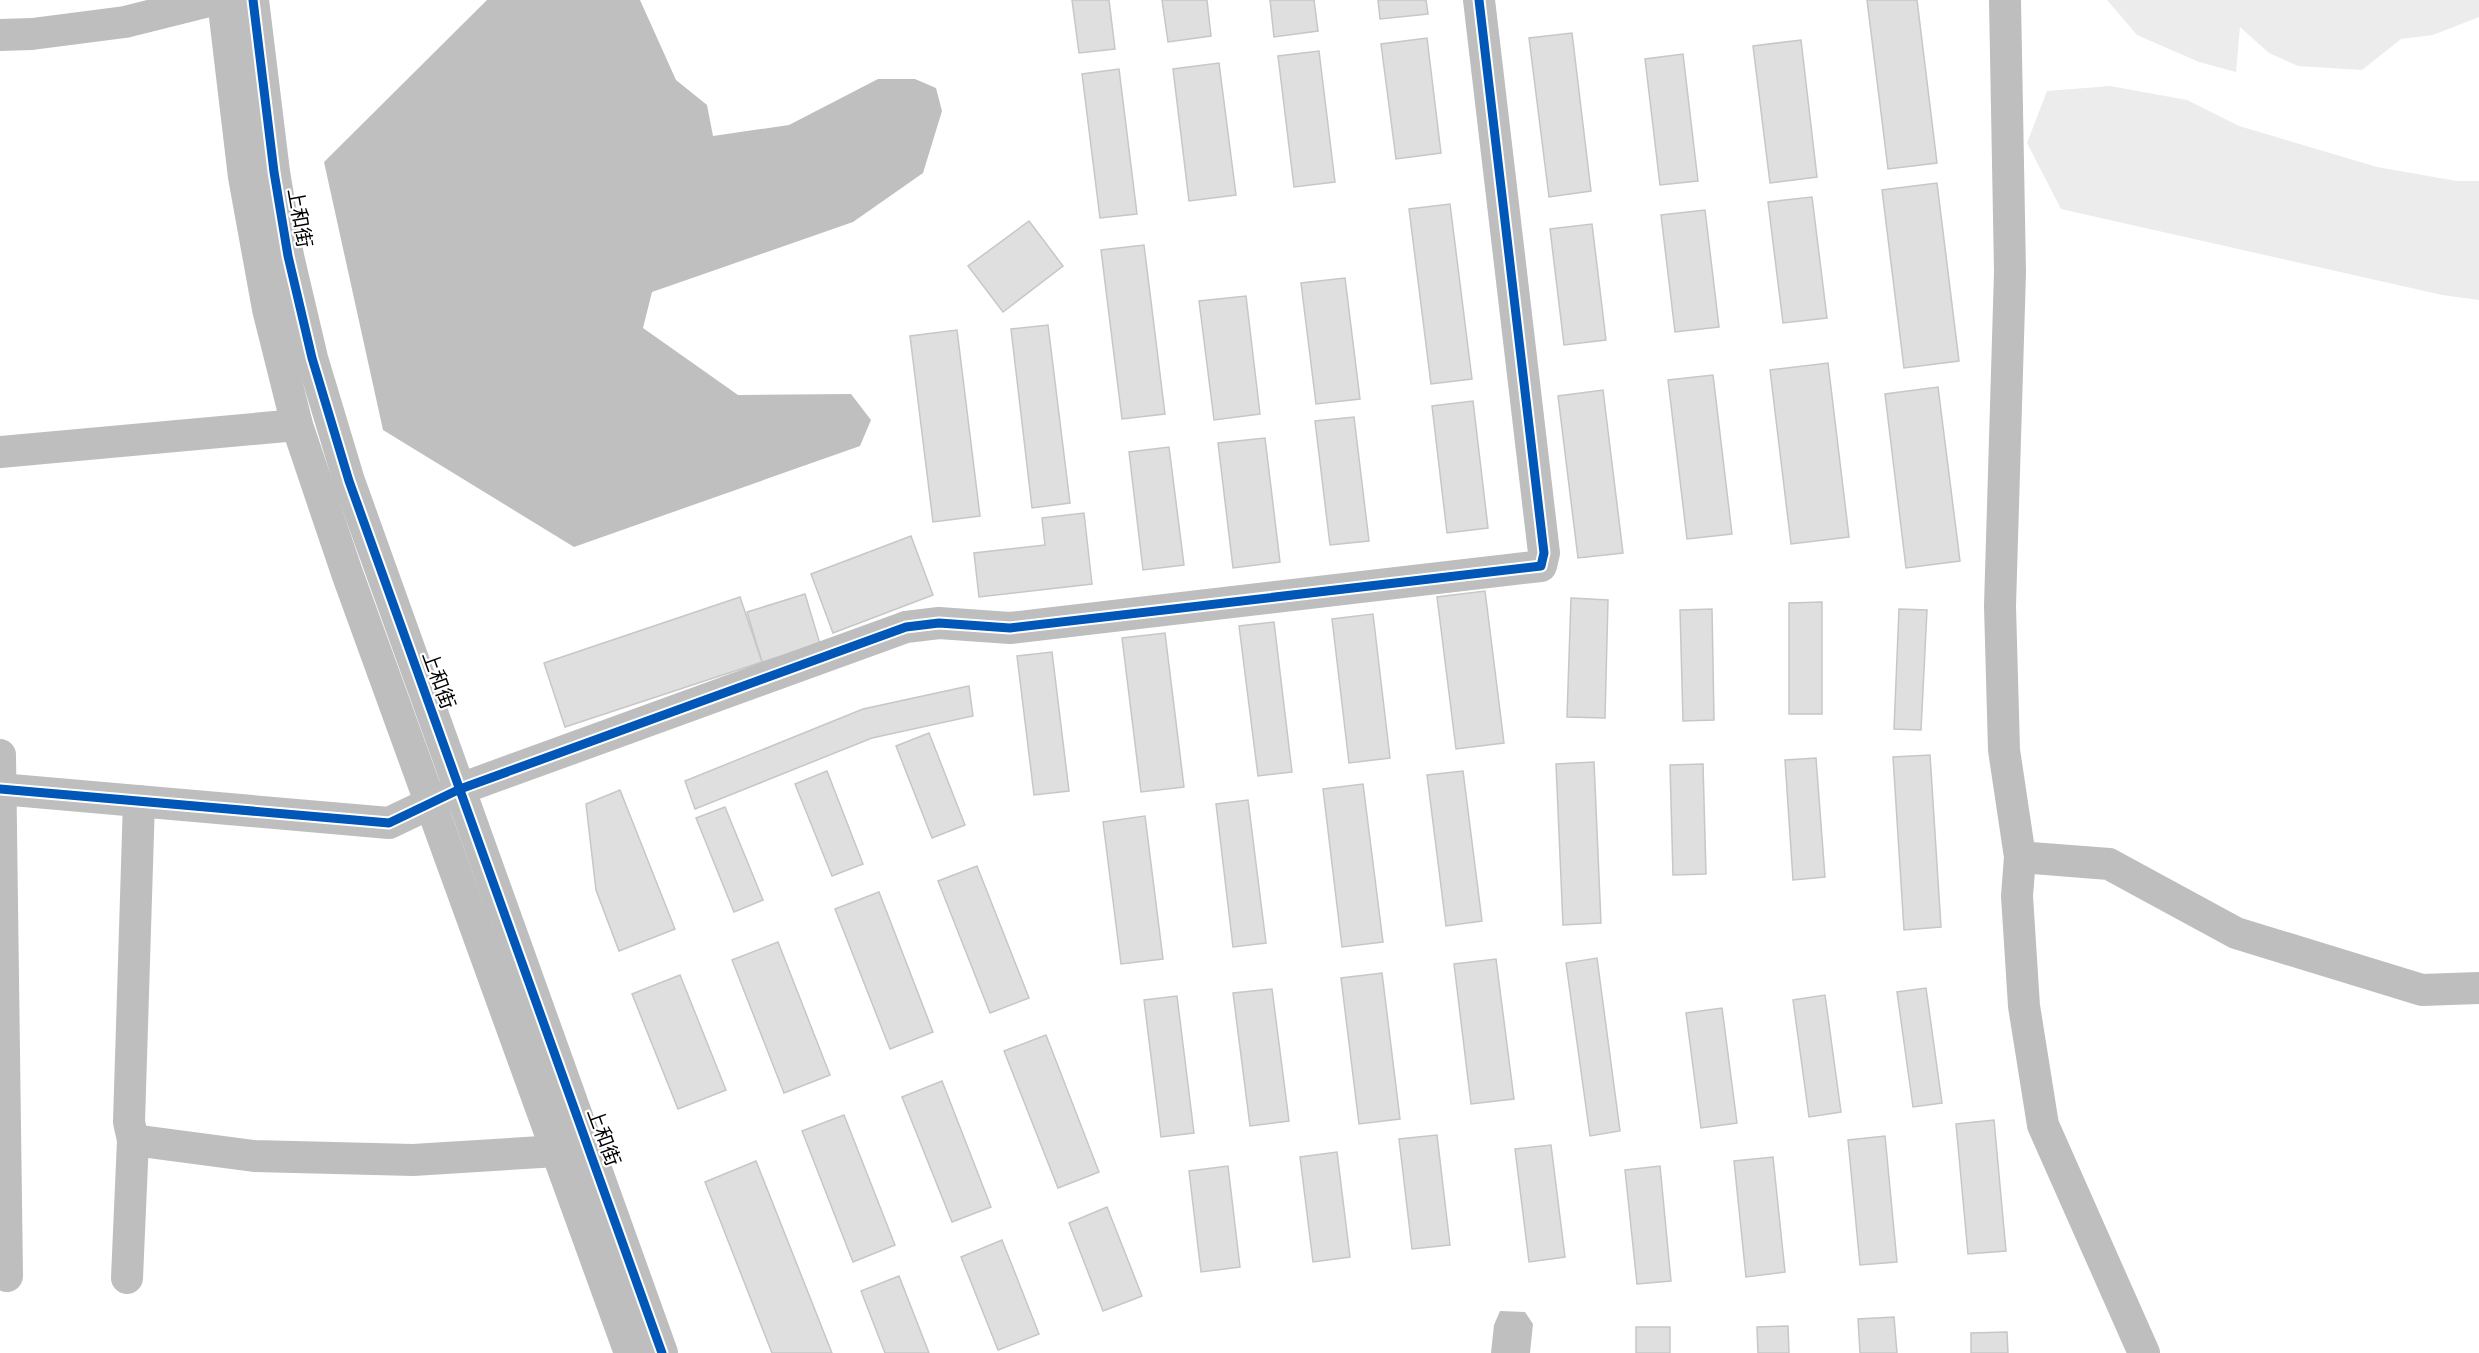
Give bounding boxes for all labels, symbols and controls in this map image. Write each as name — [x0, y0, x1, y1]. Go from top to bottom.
street label: 上和街 — [283, 186, 317, 250]
street label: 上和街 — [417, 648, 461, 712]
street label: 上和街 — [582, 1105, 626, 1169]

